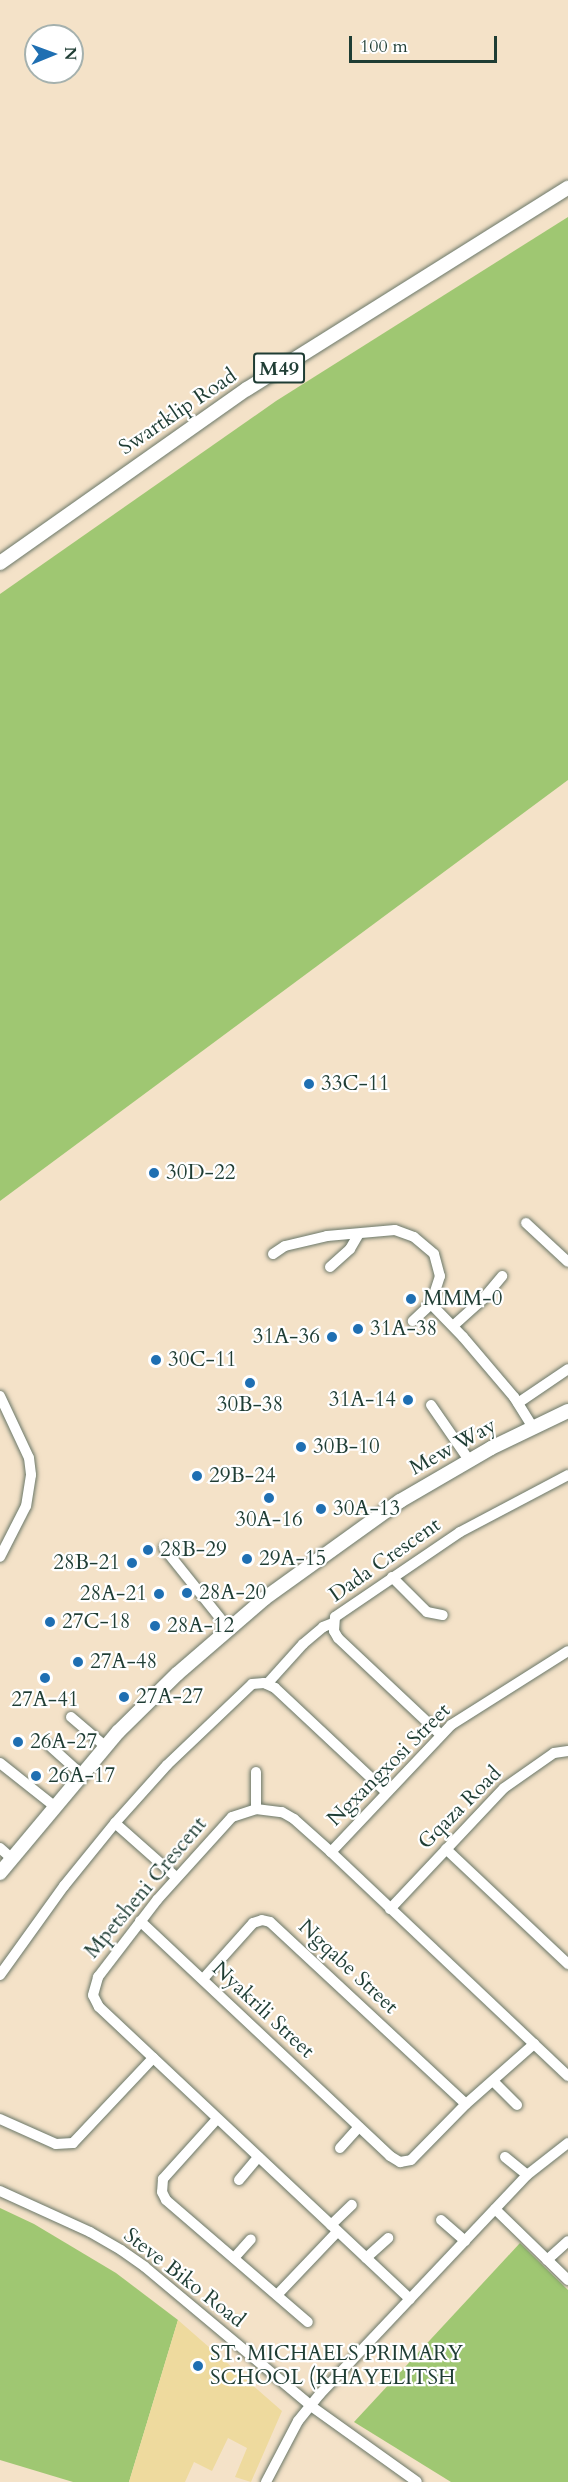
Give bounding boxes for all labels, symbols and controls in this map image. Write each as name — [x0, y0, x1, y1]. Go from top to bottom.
north arrow — [24, 24, 84, 84]
scale bar — [352, 24, 500, 62]
text: 100 m — [360, 34, 408, 59]
text: N — [59, 47, 81, 61]
road number: M49 — [252, 351, 306, 385]
street label: Swartklip Road — [115, 363, 241, 461]
place label: 33C-11 — [321, 1071, 389, 1097]
marker: 33C-11 — [302, 1077, 316, 1091]
place label: 30D-22 — [166, 1160, 235, 1186]
marker: 30D-22 — [147, 1166, 161, 1180]
place label: MMM-0 — [423, 1286, 502, 1312]
marker: MMM-0 — [404, 1292, 418, 1306]
place label: 31A-38 — [370, 1316, 437, 1342]
marker: 31A-38 — [351, 1322, 365, 1336]
place label: 31A-36 — [253, 1324, 320, 1350]
marker: 31A-36 — [325, 1330, 339, 1344]
place label: 30C-11 — [168, 1347, 236, 1373]
marker: 30C-11 — [149, 1353, 163, 1367]
marker: 30B-38 — [243, 1376, 257, 1390]
place label: 31A-14 — [329, 1387, 396, 1413]
place label: 30B-38 — [217, 1392, 283, 1418]
marker: 31A-14 — [401, 1393, 415, 1407]
street label: Mew Way — [405, 1413, 501, 1481]
place label: 30B-10 — [313, 1434, 380, 1460]
marker: 30B-10 — [294, 1440, 308, 1454]
place label: 29B-24 — [209, 1463, 276, 1489]
marker: 29B-24 — [190, 1469, 204, 1483]
marker: 30A-16 — [262, 1491, 276, 1505]
place label: 30A-13 — [333, 1496, 400, 1522]
marker: 30A-13 — [314, 1502, 328, 1516]
place label: 30A-16 — [235, 1507, 303, 1533]
street label: Dada Crescent — [325, 1512, 445, 1608]
place label: 28B-29 — [160, 1537, 227, 1563]
marker: 28B-29 — [141, 1543, 155, 1557]
place label: 29A-15 — [259, 1546, 326, 1572]
place label: 28B-21 — [53, 1550, 120, 1576]
marker: 29A-15 — [240, 1552, 254, 1566]
marker: 28B-21 — [125, 1556, 139, 1570]
place label: 28A-20 — [199, 1580, 266, 1606]
place label: 28A-21 — [80, 1581, 147, 1607]
marker: 28A-20 — [180, 1586, 194, 1600]
marker: 28A-21 — [152, 1587, 166, 1601]
place label: 27C-18 — [62, 1609, 130, 1635]
place label: 28A-12 — [167, 1613, 234, 1639]
marker: 27C-18 — [43, 1615, 57, 1629]
marker: 28A-12 — [148, 1619, 162, 1633]
place label: 27A-48 — [90, 1649, 157, 1675]
marker: 27A-48 — [71, 1655, 85, 1669]
marker: 27A-41 — [38, 1671, 52, 1685]
place label: 27A-27 — [136, 1684, 203, 1710]
place label: 27A-41 — [11, 1687, 79, 1713]
marker: 27A-27 — [117, 1690, 131, 1704]
street label: Ngxangxosi Street — [322, 1698, 456, 1832]
place label: 26A-27 — [30, 1729, 97, 1755]
marker: 26A-27 — [11, 1735, 25, 1749]
street label: Gqaza Road — [413, 1761, 507, 1855]
place label: 26A-17 — [48, 1763, 115, 1789]
marker: 26A-17 — [29, 1769, 43, 1783]
street label: Mpetsheni Crescent — [80, 1812, 212, 1964]
street label: Ngqabe Street — [293, 1914, 403, 2020]
street label: Nyakrili Street — [207, 1956, 319, 2064]
street label: Steve Biko Road — [118, 2223, 250, 2333]
place label: ST. MICHAELS PRIMARY SCHOOL (KHAYELITSH — [210, 2341, 463, 2391]
marker: ST. MICHAELS PRIMARY SCHOOL (KHAYELITSH — [191, 2359, 205, 2373]

